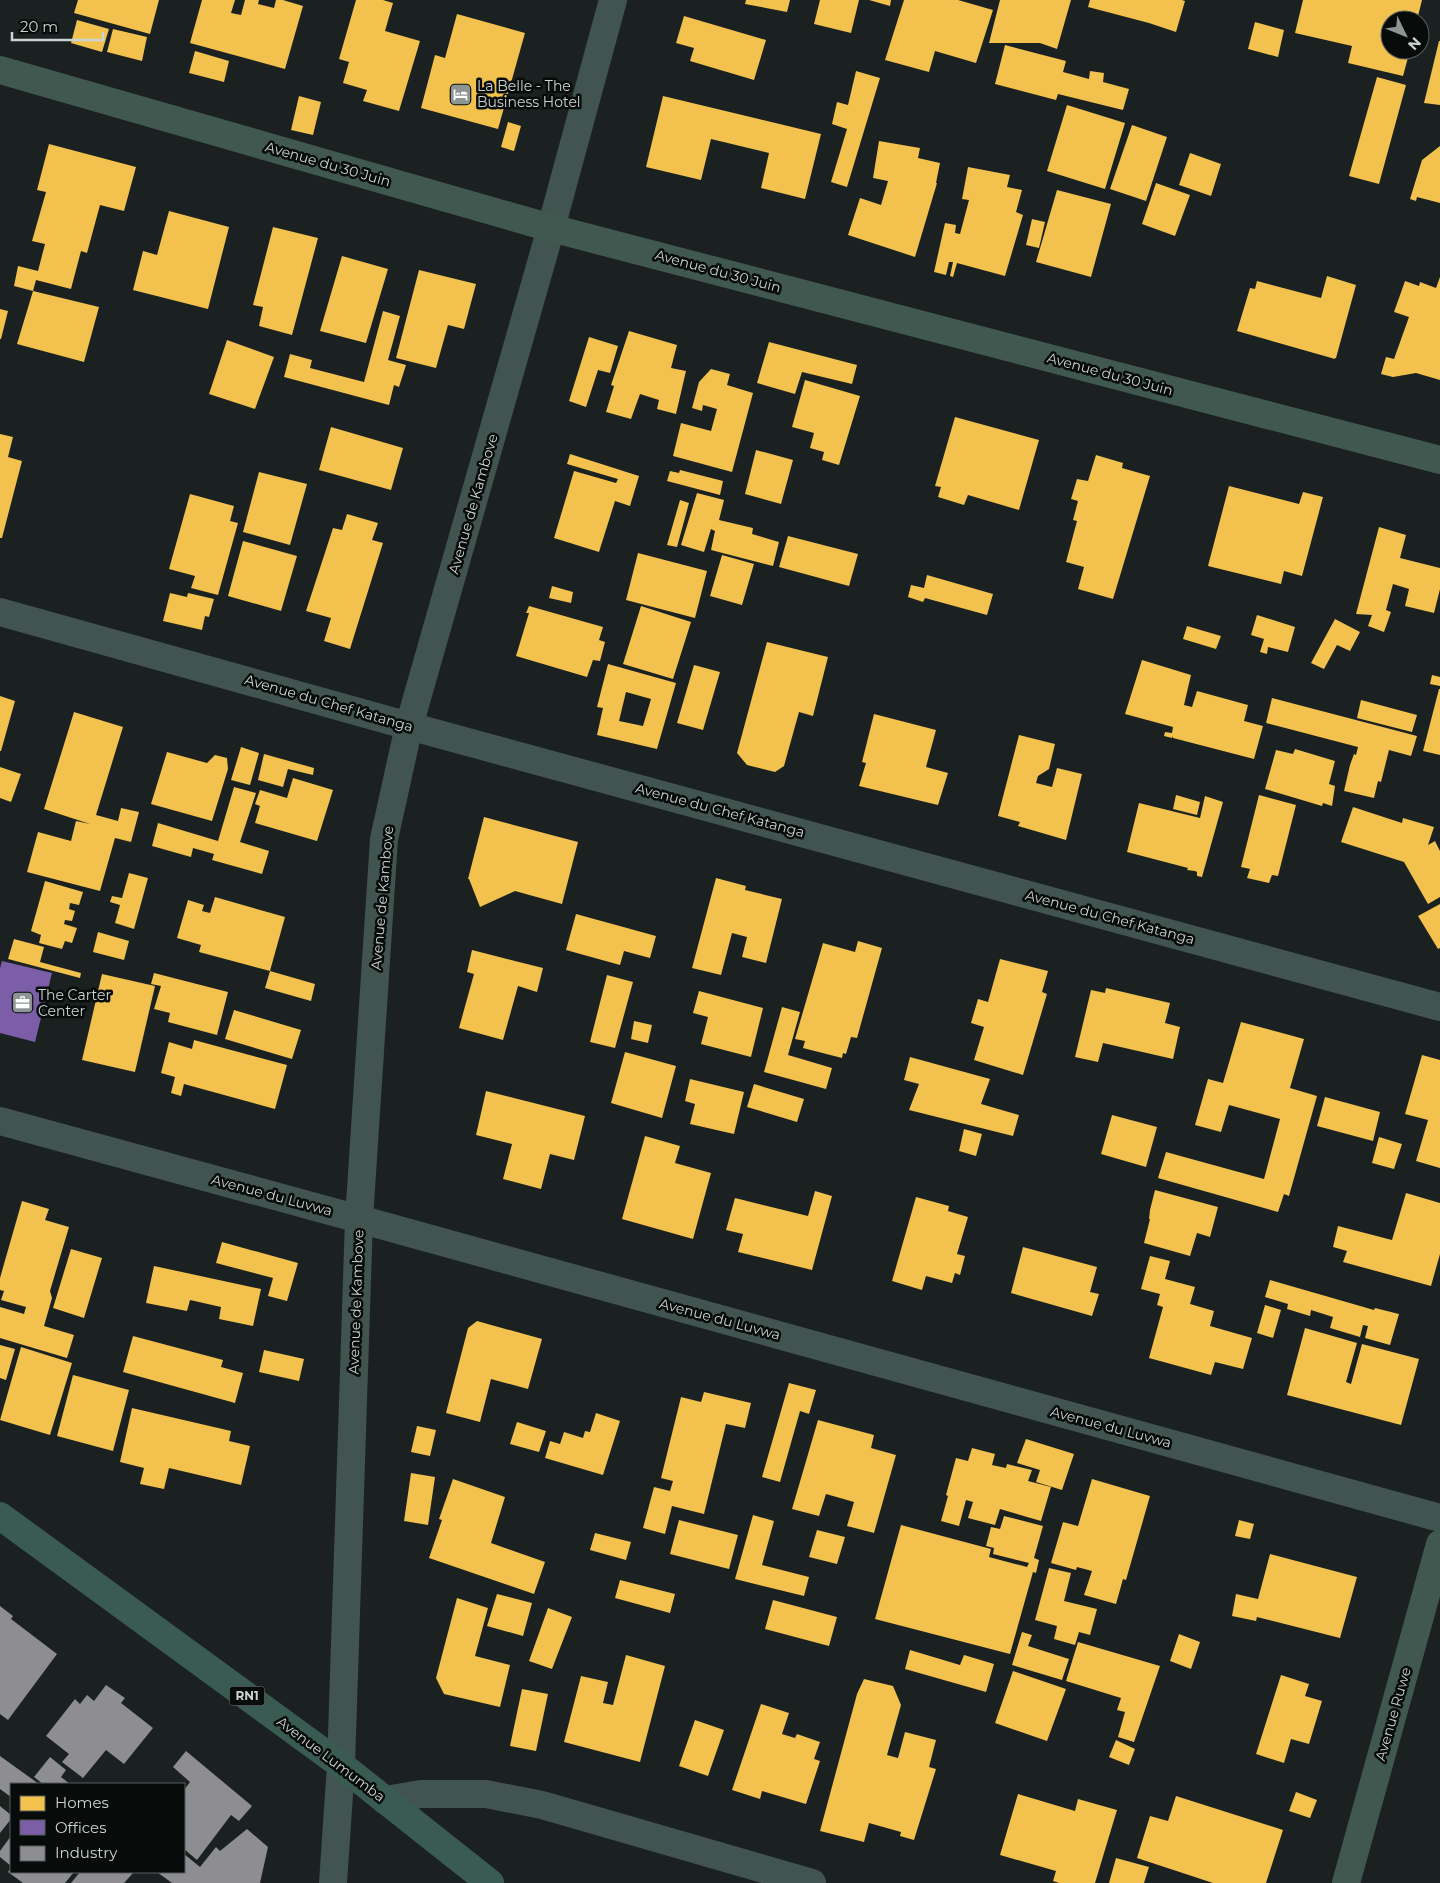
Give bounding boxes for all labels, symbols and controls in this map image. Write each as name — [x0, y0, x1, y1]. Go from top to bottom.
scale bar — [12, 10, 104, 42]
north arrow — [1380, 10, 1430, 60]
text: 20 m — [20, 17, 58, 36]
text: N — [1404, 34, 1425, 54]
place label: La Belle - The Business Hotel — [477, 77, 581, 111]
hotel icon: La Belle - The Business Hotel — [449, 82, 473, 106]
street label: Avenue du 30 Juin — [263, 137, 393, 191]
street label: Avenue du 30 Juin — [653, 246, 783, 296]
street label: Avenue du 30 Juin — [1045, 349, 1175, 399]
street label: Avenue de Kambove — [444, 432, 502, 576]
street label: Avenue du Chef Katanga — [243, 670, 415, 736]
street label: Avenue du Chef Katanga — [633, 779, 807, 841]
street label: Avenue de Kambove — [367, 825, 397, 971]
street label: Avenue du Chef Katanga — [1023, 886, 1197, 948]
place label: The Carter Center — [38, 986, 111, 1020]
office icon: The Carter Center — [10, 991, 34, 1015]
street label: Avenue du Luvwa — [210, 1170, 334, 1220]
street label: Avenue de Kambove — [344, 1229, 368, 1375]
street label: Avenue du Luvwa — [658, 1294, 782, 1344]
street label: Avenue du Luvwa — [1049, 1402, 1173, 1452]
street label: Avenue Ruwe — [1371, 1665, 1415, 1763]
road number: RN1 — [230, 1686, 264, 1705]
street label: Avenue Lumumba — [273, 1712, 389, 1806]
legend — [10, 1783, 185, 1873]
text: Homes — [55, 1793, 109, 1812]
text: Offices — [55, 1818, 107, 1837]
text: Industry — [55, 1843, 118, 1862]

